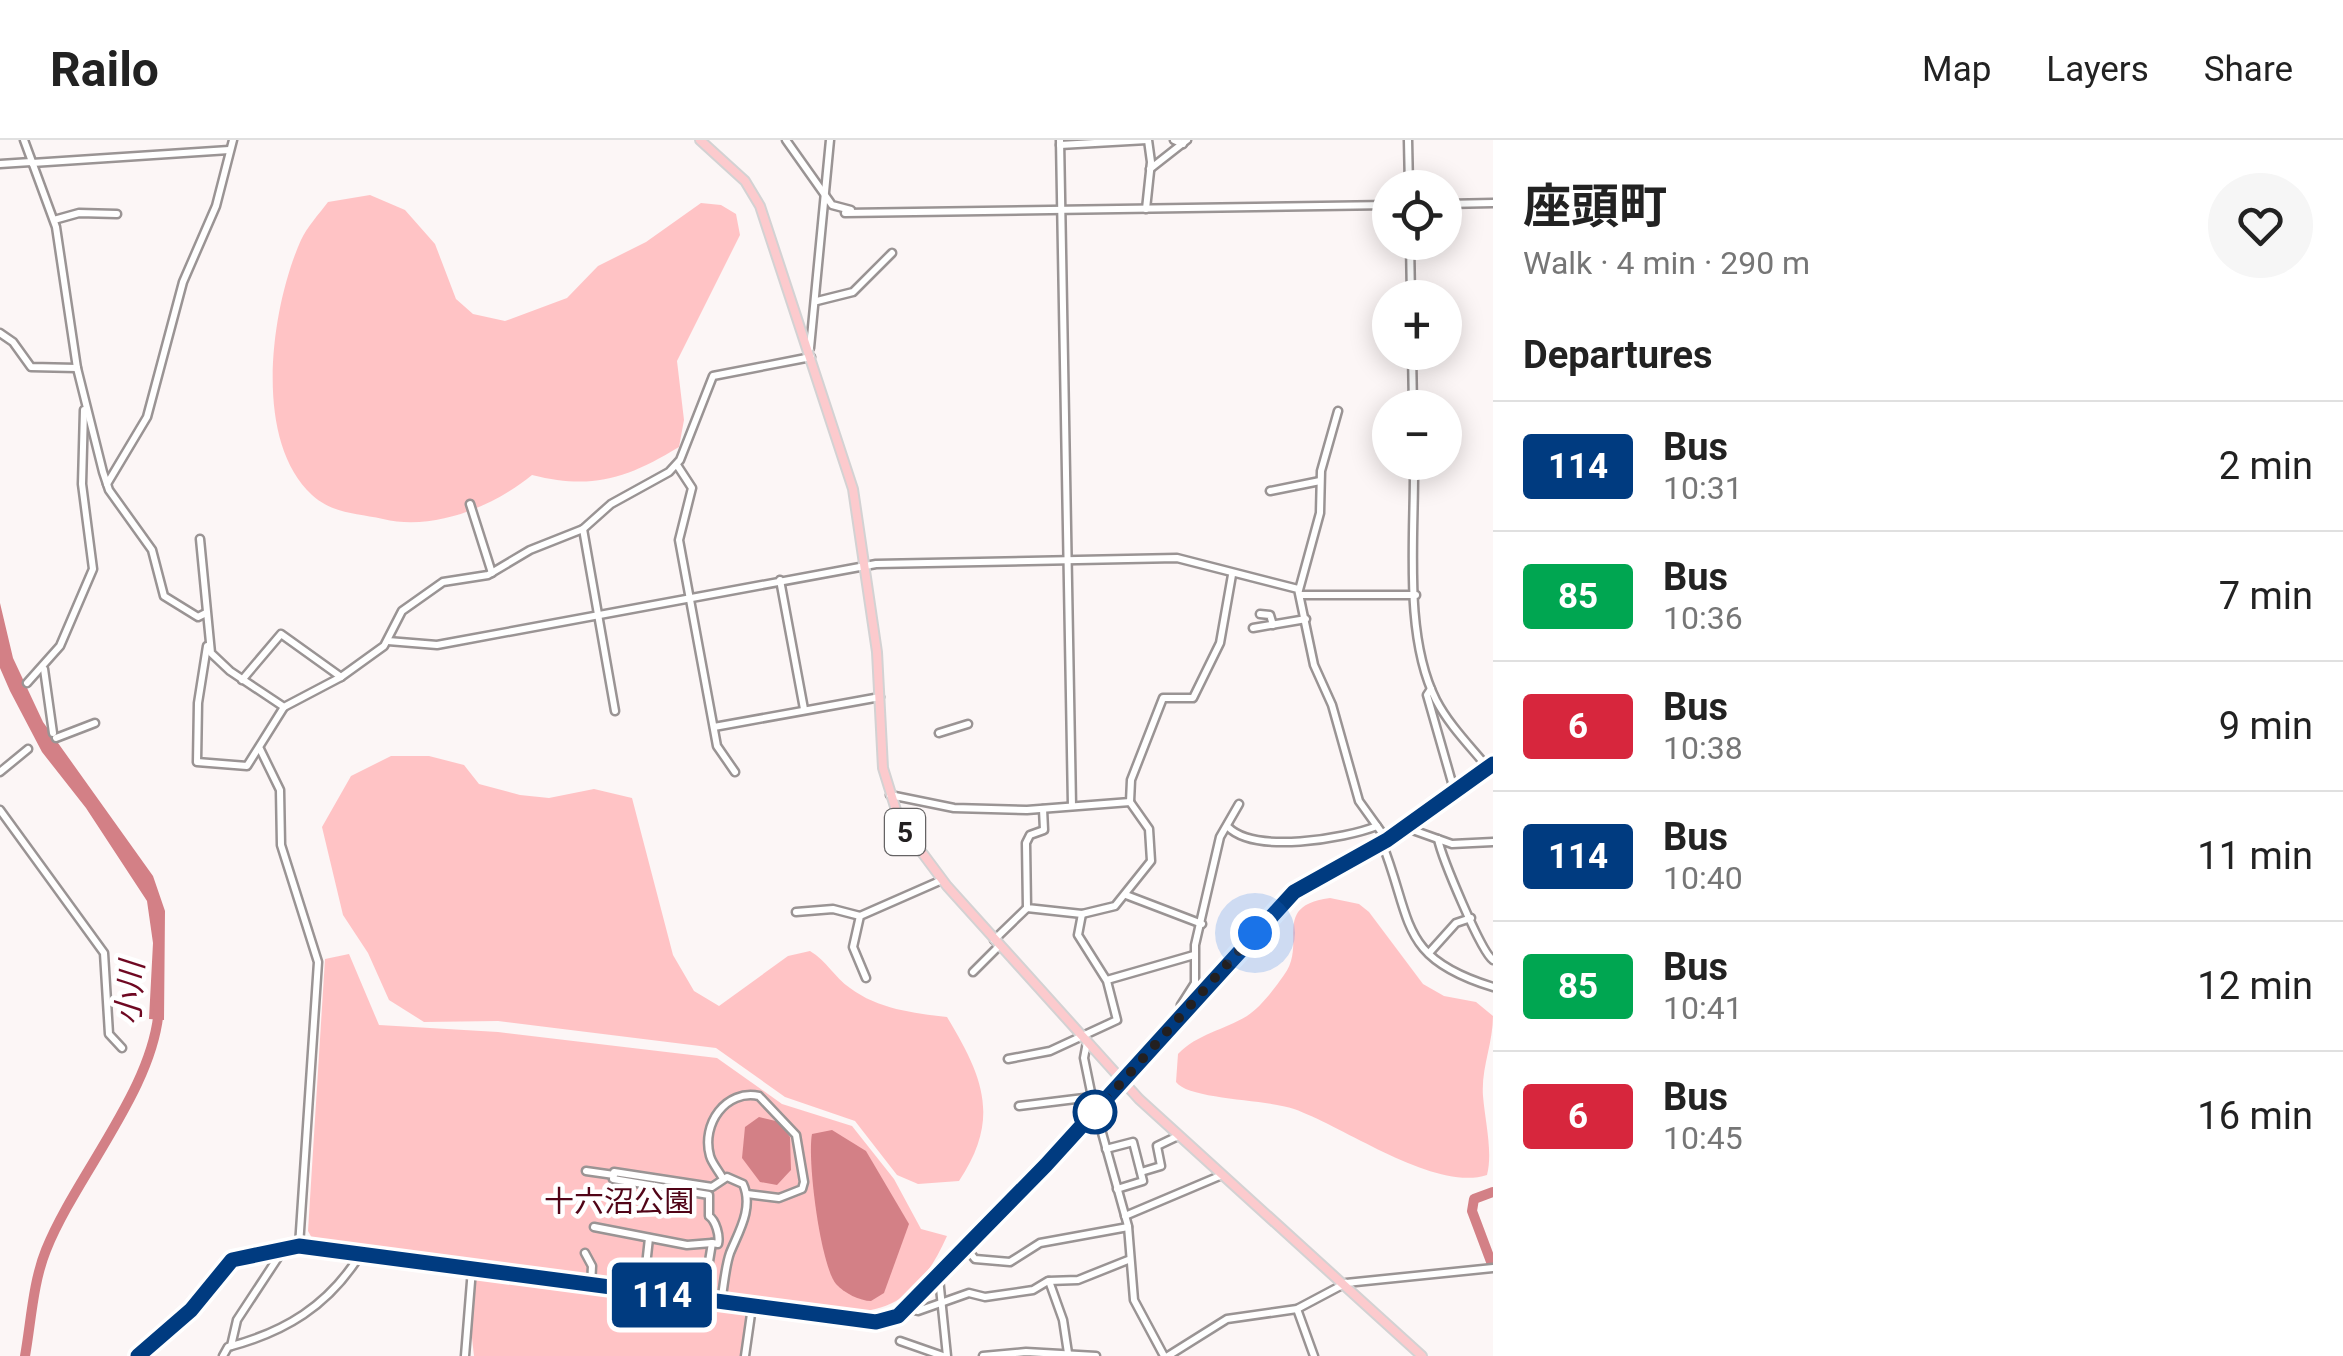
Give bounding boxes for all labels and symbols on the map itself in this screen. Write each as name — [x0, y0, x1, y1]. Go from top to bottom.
road number: 5 — [885, 809, 925, 855]
your location — [1230, 908, 1280, 958]
water label: 小川 — [109, 957, 151, 1026]
unlabelled marker — [1074, 1091, 1116, 1133]
park label: 十六沼公園 — [544, 1184, 694, 1219]
line badge: 114 — [604, 1262, 720, 1328]

